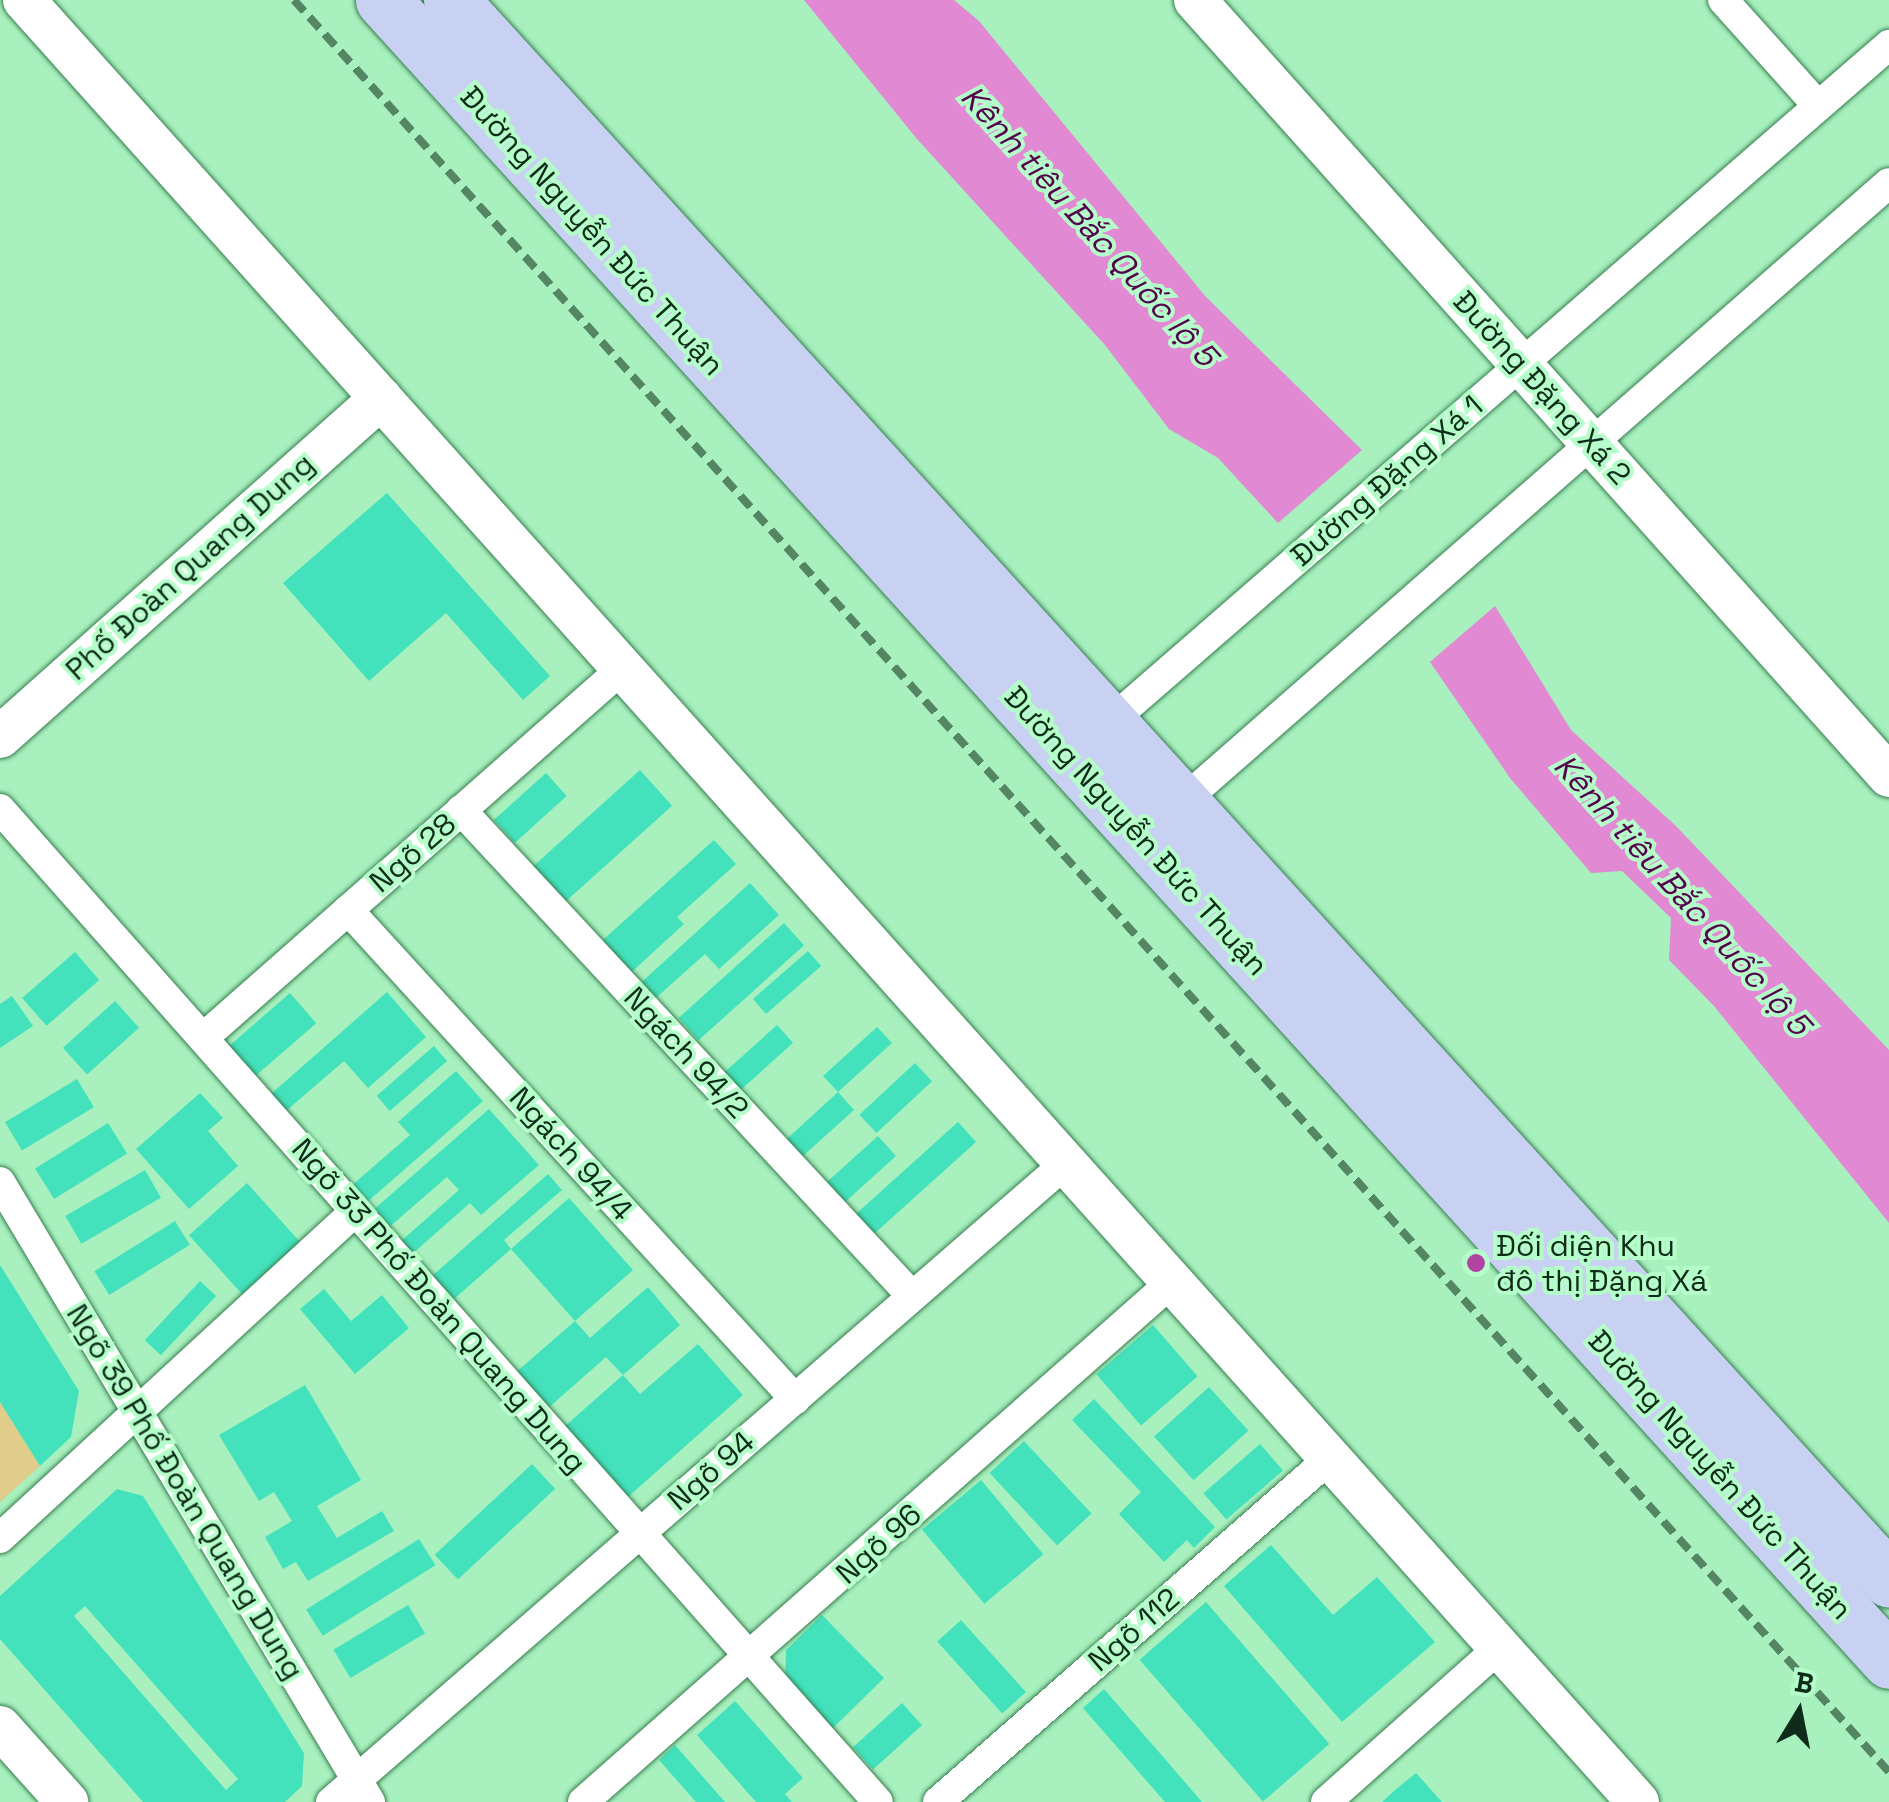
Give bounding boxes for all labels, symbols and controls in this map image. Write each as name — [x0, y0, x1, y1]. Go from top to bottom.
water label: Kênh tiêu Bắc Quốc lộ 5 — [953, 78, 1225, 374]
street label: Đường Nguyễn Đức Thuận — [452, 79, 732, 383]
street label: Đường Đặng Xá 2 — [1446, 284, 1638, 492]
street label: Đường Đặng Xá 1 — [1284, 388, 1490, 574]
street label: Phố Đoàn Quang Dung — [59, 446, 321, 688]
street label: Đường Nguyễn Đức Thuận — [996, 679, 1276, 983]
water label: Kênh tiêu Bắc Quốc lộ 5 — [1546, 747, 1818, 1043]
street label: Ngõ 28 — [363, 806, 463, 900]
street label: Ngách 94/2 — [616, 980, 756, 1126]
street label: Ngách 94/4 — [502, 1080, 640, 1228]
street label: Ngõ 33 Phố Đoàn Quang Dung — [284, 1132, 594, 1480]
place label: Đối diện Khu đô thị Đặng Xá — [1496, 1228, 1708, 1298]
marker: Đối diện Khu đô thị Đặng Xá — [1465, 1252, 1487, 1274]
street label: Ngõ 39 Phố Đoàn Quang Dung — [59, 1298, 311, 1686]
street label: Đường Nguyễn Đức Thuận — [1580, 1323, 1860, 1627]
street label: Ngõ 94 — [660, 1424, 762, 1518]
street label: Ngõ 96 — [829, 1496, 929, 1592]
street label: Ngõ 112 — [1081, 1581, 1187, 1679]
north arrow — [1749, 1662, 1849, 1762]
text: B — [1792, 1663, 1816, 1702]

